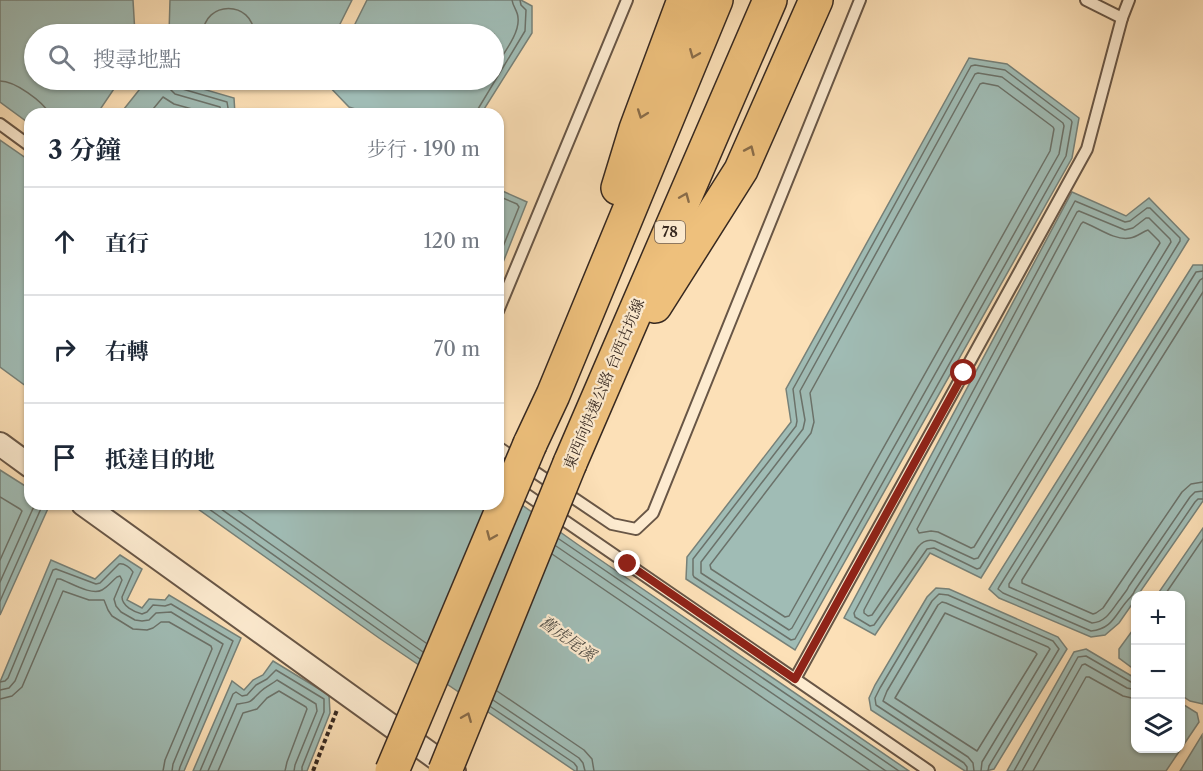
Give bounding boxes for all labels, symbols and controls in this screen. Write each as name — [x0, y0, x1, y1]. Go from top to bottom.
search box — [24, 24, 504, 90]
icon: search — [45, 41, 78, 74]
text: 搜尋地點 — [93, 46, 181, 73]
one-way arrow — [689, 48, 701, 59]
one-way arrow — [636, 108, 649, 119]
text: 3 分鐘 — [48, 134, 121, 166]
text: 步行 · 190 m — [367, 137, 480, 161]
one-way arrow — [742, 145, 754, 156]
one-way arrow — [677, 193, 689, 204]
road number: 78 — [655, 221, 685, 243]
icon: ahead — [48, 225, 81, 258]
text: 120 m — [423, 229, 480, 253]
text: 直行 — [105, 230, 149, 257]
street label: 東西向快速公路 台西古坑線 — [559, 295, 648, 472]
icon: right — [48, 333, 81, 366]
text: 70 m — [434, 337, 480, 361]
text: 右轉 — [105, 338, 149, 365]
route start — [950, 359, 976, 385]
icon: arrive — [48, 441, 81, 474]
text: 抵達目的地 — [105, 446, 215, 473]
one-way arrow — [486, 530, 498, 541]
route end — [614, 550, 640, 576]
map controls — [1131, 591, 1185, 753]
button: + — [1131, 591, 1185, 645]
water label: 舊虎尾溪 — [536, 611, 601, 666]
button: − — [1131, 645, 1185, 699]
button: layers — [1131, 699, 1185, 753]
one-way arrow — [460, 712, 472, 723]

